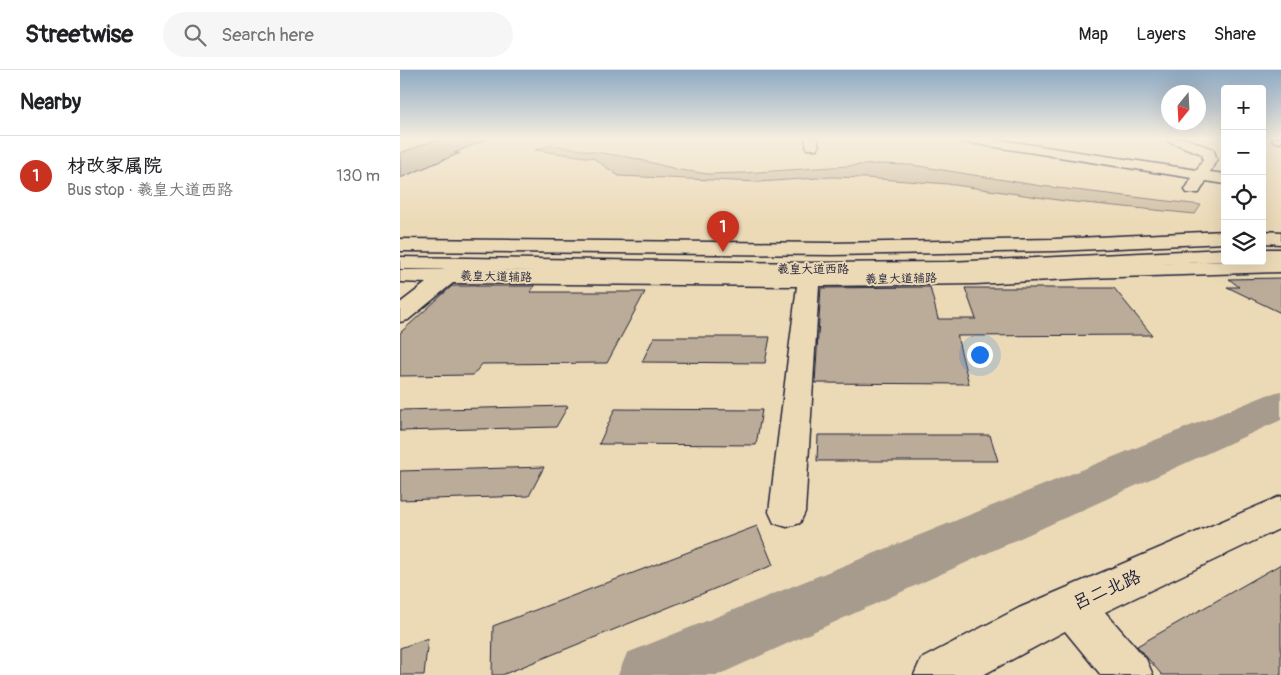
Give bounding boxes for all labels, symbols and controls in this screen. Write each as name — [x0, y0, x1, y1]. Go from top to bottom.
search box — [163, 12, 513, 57]
text: Streetwise — [25, 20, 133, 49]
icon: search — [181, 21, 209, 49]
text: Search here — [221, 23, 314, 47]
text: Map — [1079, 23, 1108, 46]
text: Layers — [1136, 23, 1186, 46]
text: Share — [1214, 23, 1256, 46]
north arrow — [1161, 85, 1206, 130]
map controls — [1221, 85, 1266, 265]
button: + — [1221, 85, 1266, 130]
text: Nearby — [20, 89, 81, 116]
button: − — [1221, 130, 1266, 175]
text: 材改家属院 — [67, 154, 162, 178]
text: 1 — [33, 166, 39, 186]
text: 130 m — [336, 166, 380, 186]
button: locate — [1221, 175, 1266, 220]
text: Bus stop · 羲皇大道西路 — [67, 180, 233, 200]
pin: 1 — [707, 211, 739, 252]
button: layers — [1221, 220, 1266, 265]
street label: 羲皇大道西路 — [777, 262, 849, 277]
street label: 羲皇大道辅路 — [460, 269, 532, 285]
street label: 羲皇大道辅路 — [865, 271, 937, 287]
your location — [967, 342, 993, 368]
street label: 吕二北路 — [1069, 565, 1145, 615]

